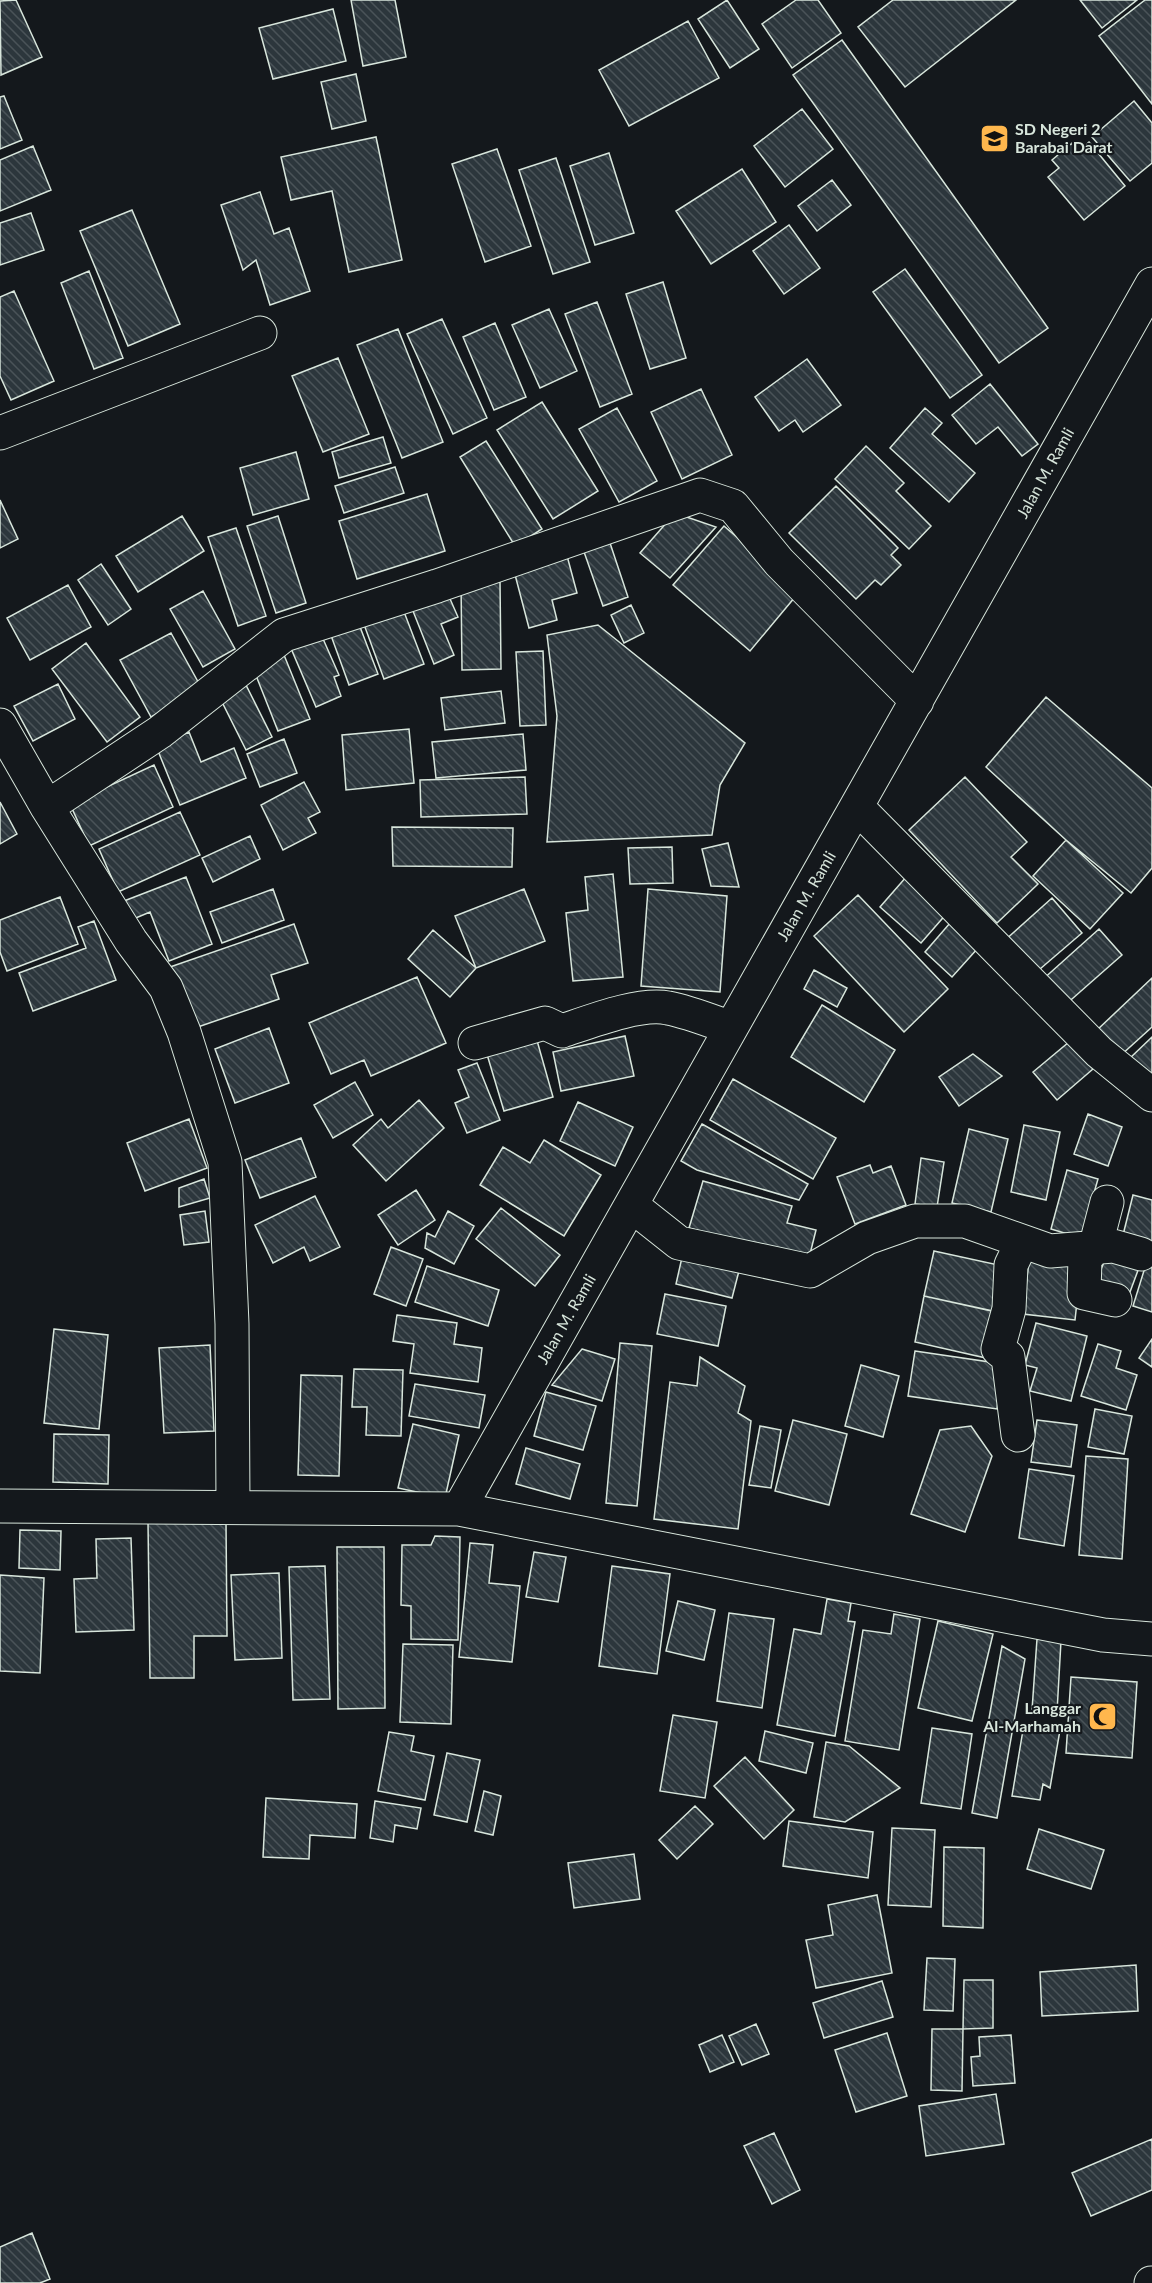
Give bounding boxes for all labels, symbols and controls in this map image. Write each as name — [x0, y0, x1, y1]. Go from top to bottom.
place label: SD Negeri 2 Barabai Darat — [1015, 119, 1113, 156]
school or university icon: SD Negeri 2 Barabai Darat — [978, 122, 1010, 154]
street label: Jalan M. Ramli — [1012, 424, 1077, 521]
street label: Jalan M. Ramli — [772, 847, 839, 944]
street label: Jalan M. Ramli — [532, 1270, 599, 1367]
place label: Langgar Al-Marhamah — [982, 1698, 1081, 1735]
mosque icon: Langgar Al-Marhamah — [1086, 1701, 1118, 1733]

